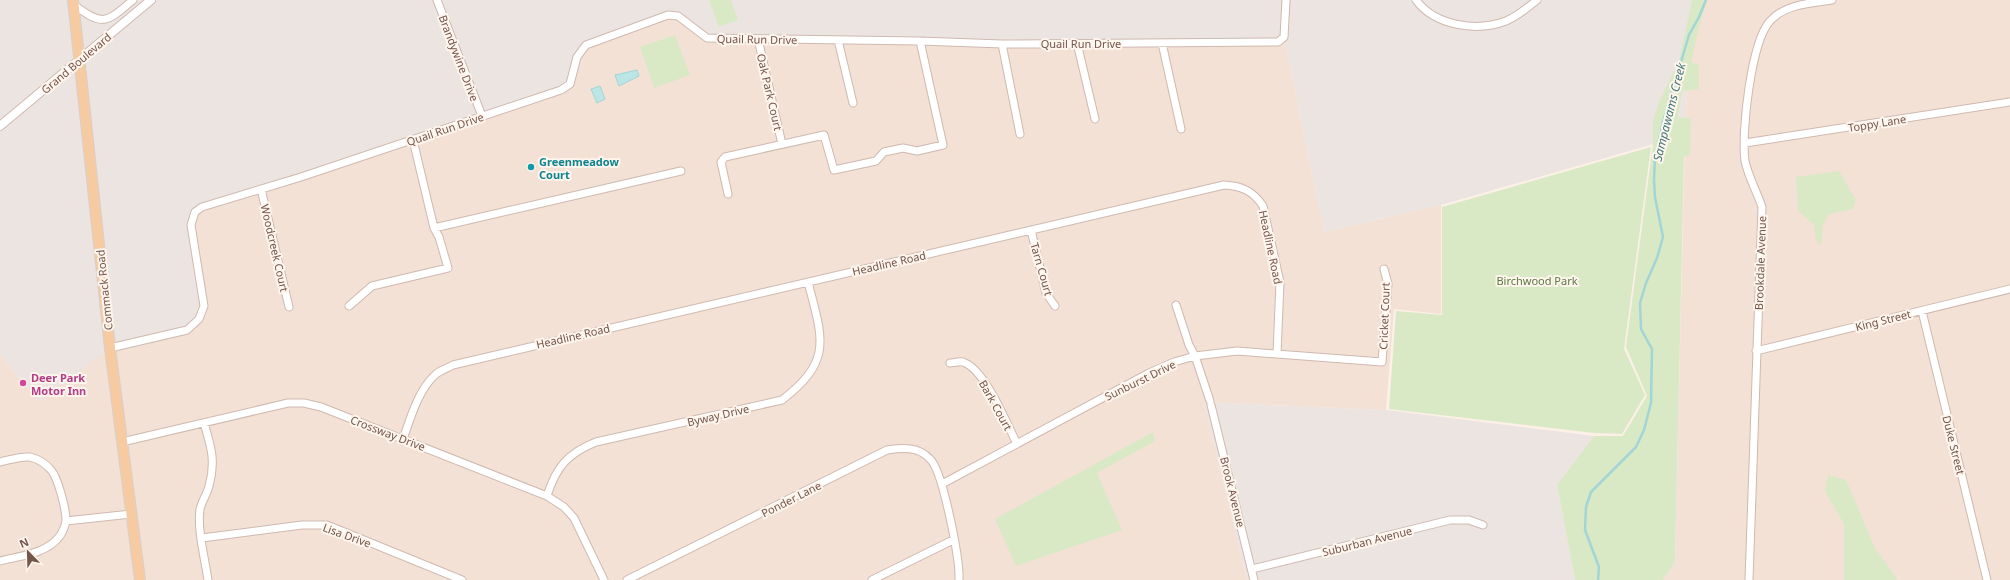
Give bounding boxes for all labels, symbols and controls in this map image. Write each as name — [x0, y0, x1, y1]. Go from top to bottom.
street label: Brandywine Drive — [436, 13, 482, 103]
street label: Grand Boulevard — [38, 29, 114, 97]
street label: Quail Run Drive — [717, 31, 797, 47]
street label: Quail Run Drive — [1041, 36, 1121, 51]
street label: Oak Park Court — [754, 52, 786, 132]
water label: Sampawams Creek — [1649, 60, 1690, 163]
street label: Quail Run Drive — [404, 109, 486, 149]
street label: Toppy Lane — [1847, 111, 1907, 135]
place label: Greenmeadow Court — [539, 154, 619, 182]
marker: Greenmeadow Court — [526, 162, 536, 172]
street label: Woodcreek Court — [258, 203, 292, 293]
street label: Headline Road — [1256, 209, 1286, 285]
street label: Brookdale Avenue — [1751, 216, 1769, 310]
street label: Tarn Court — [1027, 241, 1057, 297]
street label: Headline Road — [851, 247, 927, 279]
street label: Commack Road — [92, 249, 116, 331]
park label: Birchwood Park — [1496, 273, 1578, 288]
street label: Cricket Court — [1375, 282, 1393, 350]
street label: King Street — [1854, 306, 1912, 334]
street label: Headline Road — [535, 320, 611, 352]
street label: Sunburst Drive — [1102, 356, 1178, 404]
place label: Deer Park Motor Inn — [31, 370, 86, 398]
street label: Bark Court — [976, 377, 1016, 433]
marker: Deer Park Motor Inn — [18, 378, 28, 388]
street label: Byway Drive — [685, 401, 751, 429]
street label: Crossway Drive — [348, 412, 428, 454]
street label: Duke Street — [1939, 414, 1969, 476]
street label: Brook Avenue — [1217, 455, 1249, 529]
street label: Ponder Lane — [758, 477, 824, 521]
street label: Lisa Drive — [321, 519, 373, 551]
street label: Suburban Avenue — [1320, 523, 1414, 559]
north arrow — [8, 532, 48, 572]
text: N — [17, 534, 31, 551]

